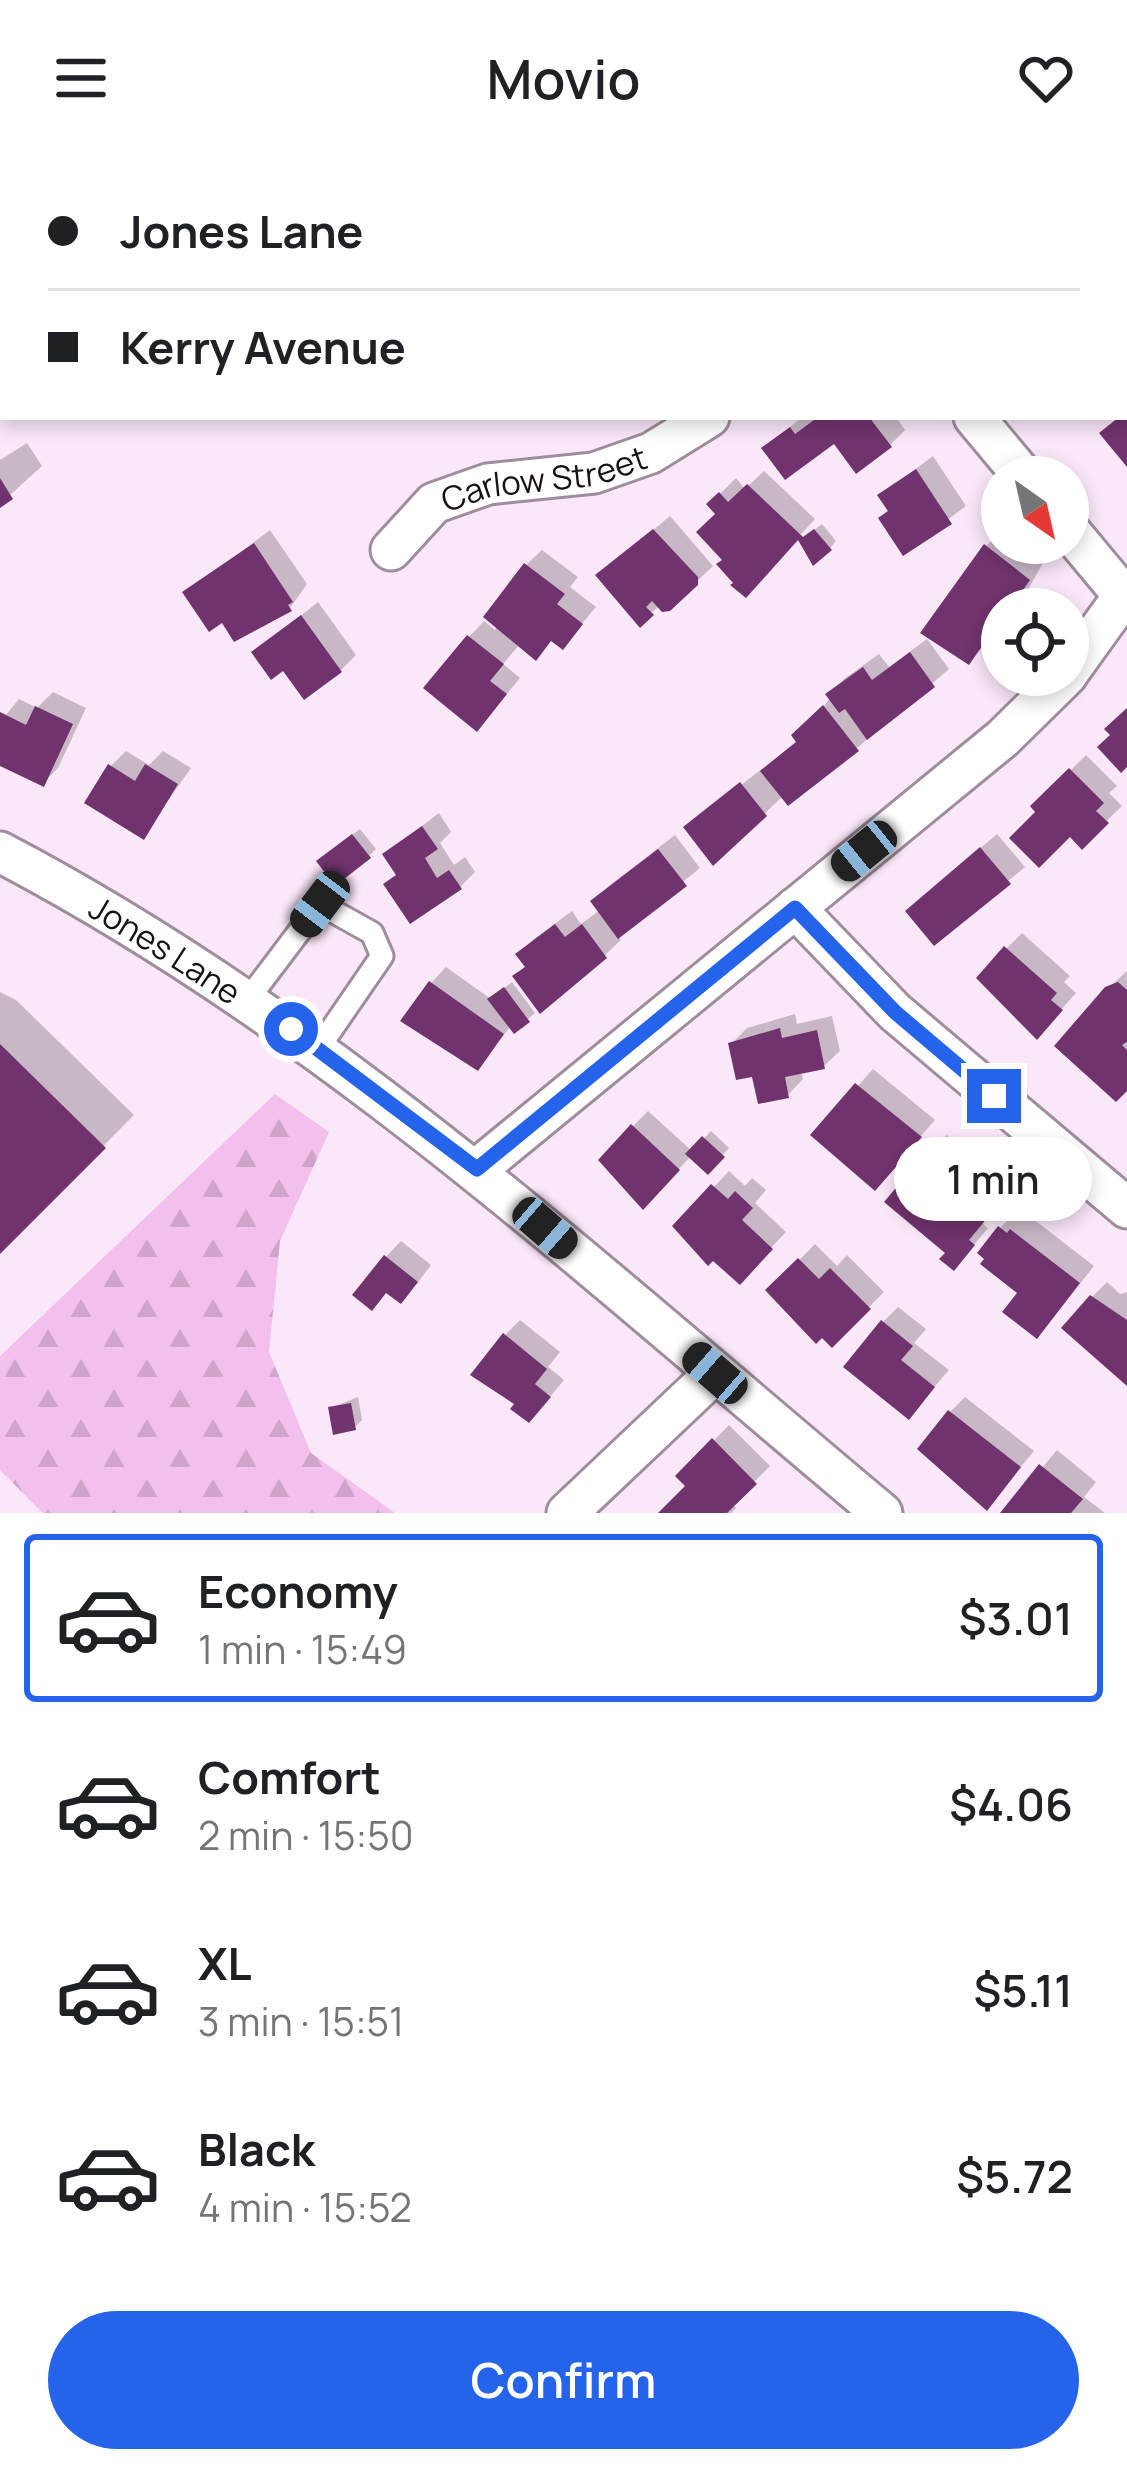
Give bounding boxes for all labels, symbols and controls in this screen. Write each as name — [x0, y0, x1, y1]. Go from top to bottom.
text: Movio — [486, 41, 641, 115]
icon: menu — [48, 45, 114, 111]
icon: heart — [1013, 45, 1079, 111]
text: Jones Lane — [120, 200, 363, 262]
text: Kerry Avenue — [120, 316, 406, 378]
street label: Carlow Street — [435, 434, 653, 521]
north arrow — [981, 456, 1089, 564]
map controls — [981, 456, 1089, 696]
button: locate — [981, 588, 1089, 696]
car — [825, 814, 903, 888]
car — [284, 864, 356, 944]
street label: Jones Lane — [81, 884, 250, 1014]
route start — [264, 1002, 318, 1056]
route end — [967, 1069, 1021, 1123]
callout: 1 min — [895, 1138, 1093, 1222]
text: 1 min — [947, 1152, 1039, 1206]
car — [506, 1191, 584, 1265]
car — [676, 1336, 754, 1410]
text: Economy — [198, 1560, 398, 1622]
icon: car — [54, 1564, 162, 1672]
text: $3.01 — [959, 1587, 1073, 1649]
text: 1 min · 15:49 — [198, 1622, 407, 1676]
text: Comfort — [198, 1746, 381, 1808]
icon: car — [54, 1750, 162, 1858]
text: $4.06 — [949, 1773, 1073, 1835]
text: 2 min · 15:50 — [198, 1808, 414, 1862]
text: XL — [198, 1932, 252, 1994]
icon: car — [54, 1936, 162, 2044]
text: $5.11 — [974, 1959, 1073, 2021]
text: 3 min · 15:51 — [198, 1994, 404, 2048]
text: Black — [198, 2118, 315, 2180]
icon: car — [54, 2122, 162, 2230]
text: $5.72 — [956, 2145, 1073, 2207]
text: 4 min · 15:52 — [198, 2180, 412, 2234]
button: Confirm — [48, 2311, 1079, 2449]

